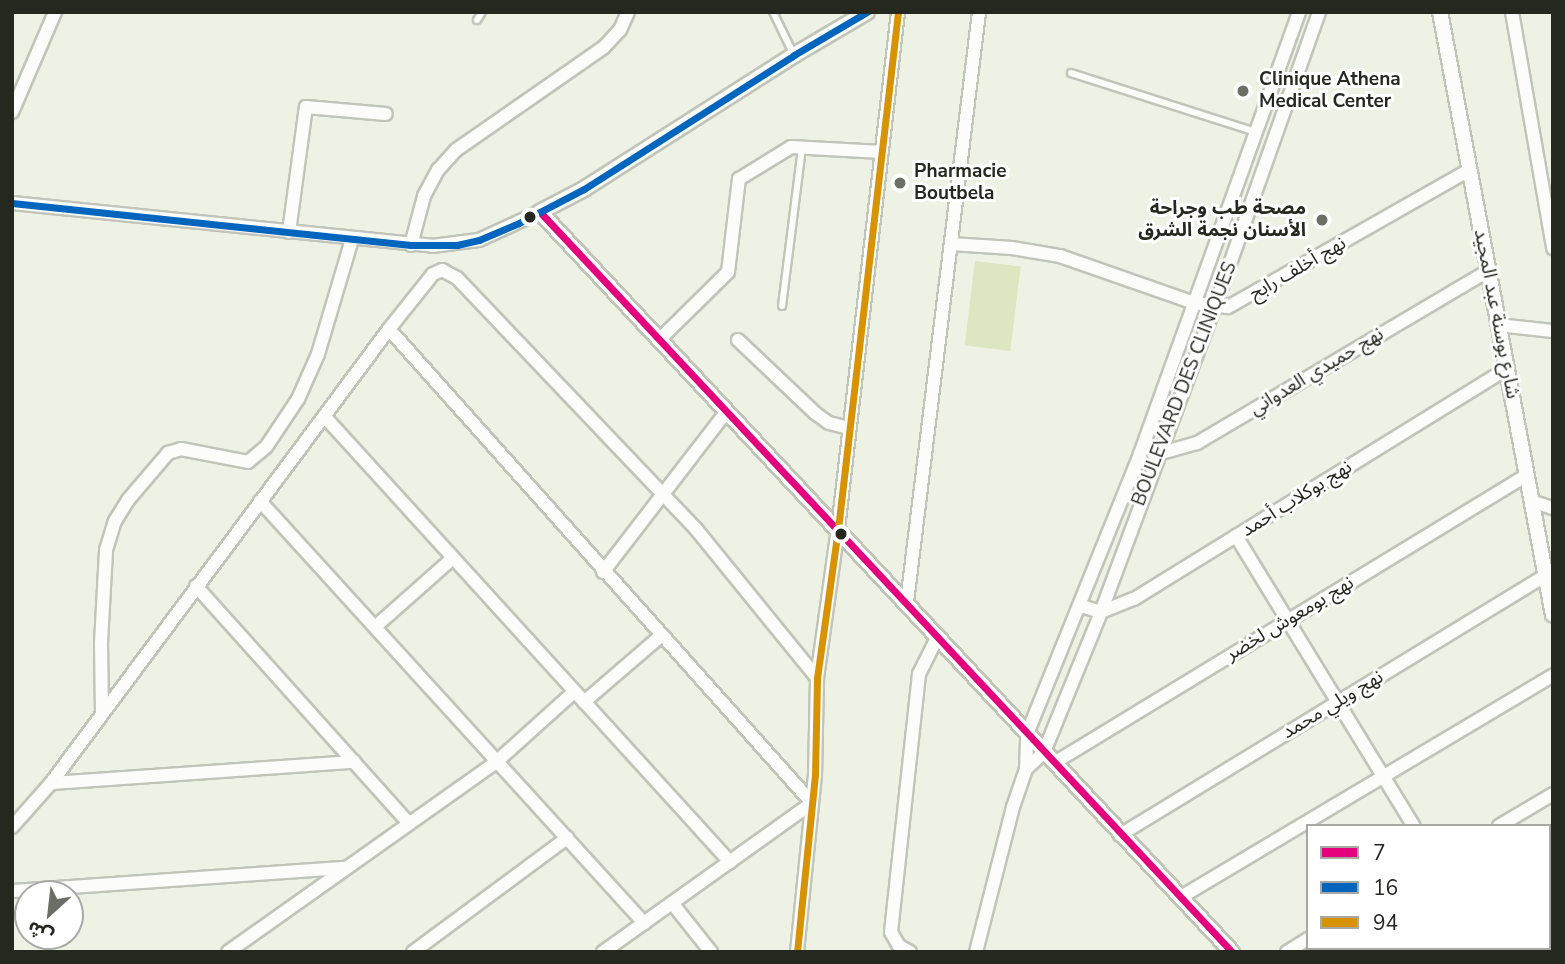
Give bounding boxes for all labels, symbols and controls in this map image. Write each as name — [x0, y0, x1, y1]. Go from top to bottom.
place label: Clinique Athena Medical Center — [1259, 69, 1401, 113]
marker: Clinique Athena Medical Center — [1233, 81, 1253, 101]
place label: Pharmacie Boutbela — [914, 161, 1007, 205]
marker: Pharmacie Boutbela — [892, 175, 908, 191]
place label: مصحة طب وجراحة الأسنان نجمة الشرق — [1138, 198, 1306, 242]
unlabelled marker — [523, 210, 537, 224]
marker: مصحة طب وجراحة الأسنان نجمة الشرق — [1312, 210, 1332, 230]
street label: شارع بوسنة عبد المجيد — [1468, 227, 1524, 401]
street label: نهج أخلف رابح — [1246, 232, 1350, 306]
street label: BOULEVARD DES CLINIQUES — [1128, 259, 1242, 509]
street label: نهج حميدي العدواني — [1246, 323, 1388, 421]
street label: نهج بوكلاب أحمد — [1238, 456, 1356, 542]
unlabelled marker — [834, 527, 848, 541]
street label: نهج بومعوش لخضر — [1222, 572, 1358, 666]
street label: نهج ويلي محمد — [1278, 666, 1388, 744]
legend — [1306, 824, 1551, 950]
text: 7 — [1373, 839, 1386, 867]
text: 16 — [1373, 874, 1398, 902]
north arrow — [14, 880, 84, 950]
text: 94 — [1373, 909, 1398, 937]
text: ش — [23, 914, 58, 949]

